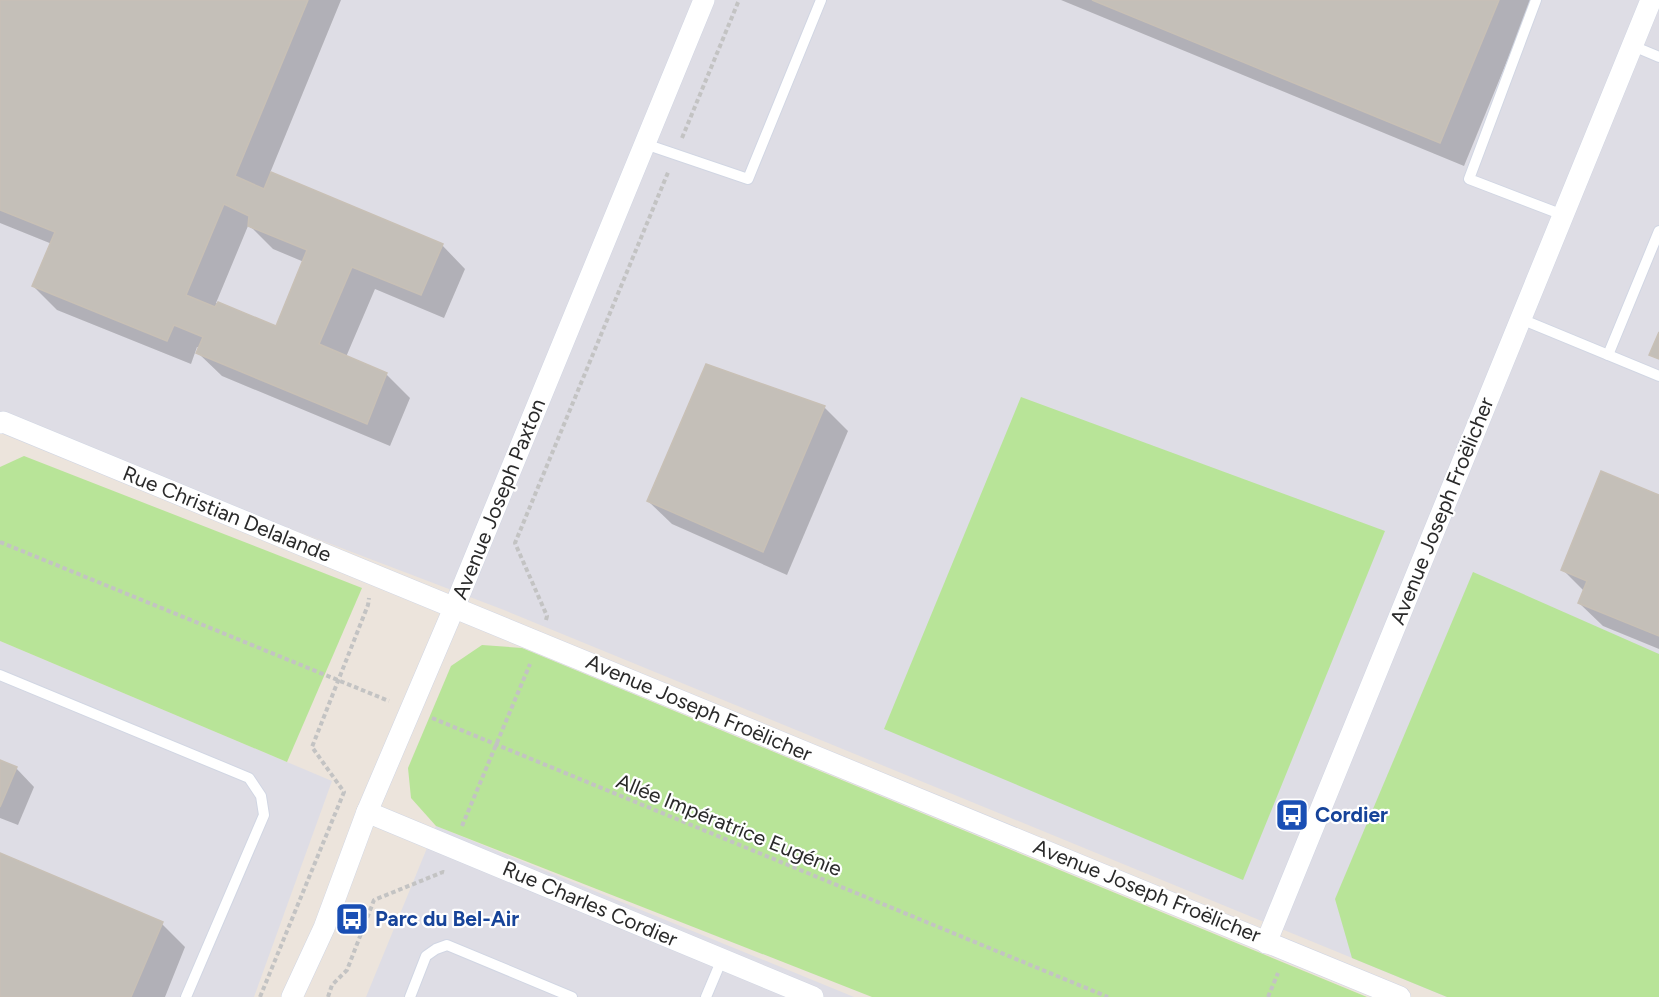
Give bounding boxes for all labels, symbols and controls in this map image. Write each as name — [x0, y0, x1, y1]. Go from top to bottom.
street label: Avenue Joseph Froëlicher — [1384, 394, 1499, 628]
street label: Avenue Joseph Paxton — [447, 395, 550, 603]
street label: Rue Christian Delalande — [119, 460, 335, 567]
street label: Avenue Joseph Froëlicher — [583, 649, 816, 766]
street label: Allée Impératrice Eugénie — [613, 768, 846, 881]
bus stop icon: Cordier — [1274, 797, 1310, 833]
place label: Cordier — [1315, 802, 1388, 827]
street label: Avenue Joseph Froëlicher — [1030, 833, 1264, 948]
street label: Rue Charles Cordier — [499, 855, 681, 952]
bus stop icon: Parc du Bel-Air — [334, 901, 370, 937]
place label: Parc du Bel-Air — [375, 906, 519, 931]

